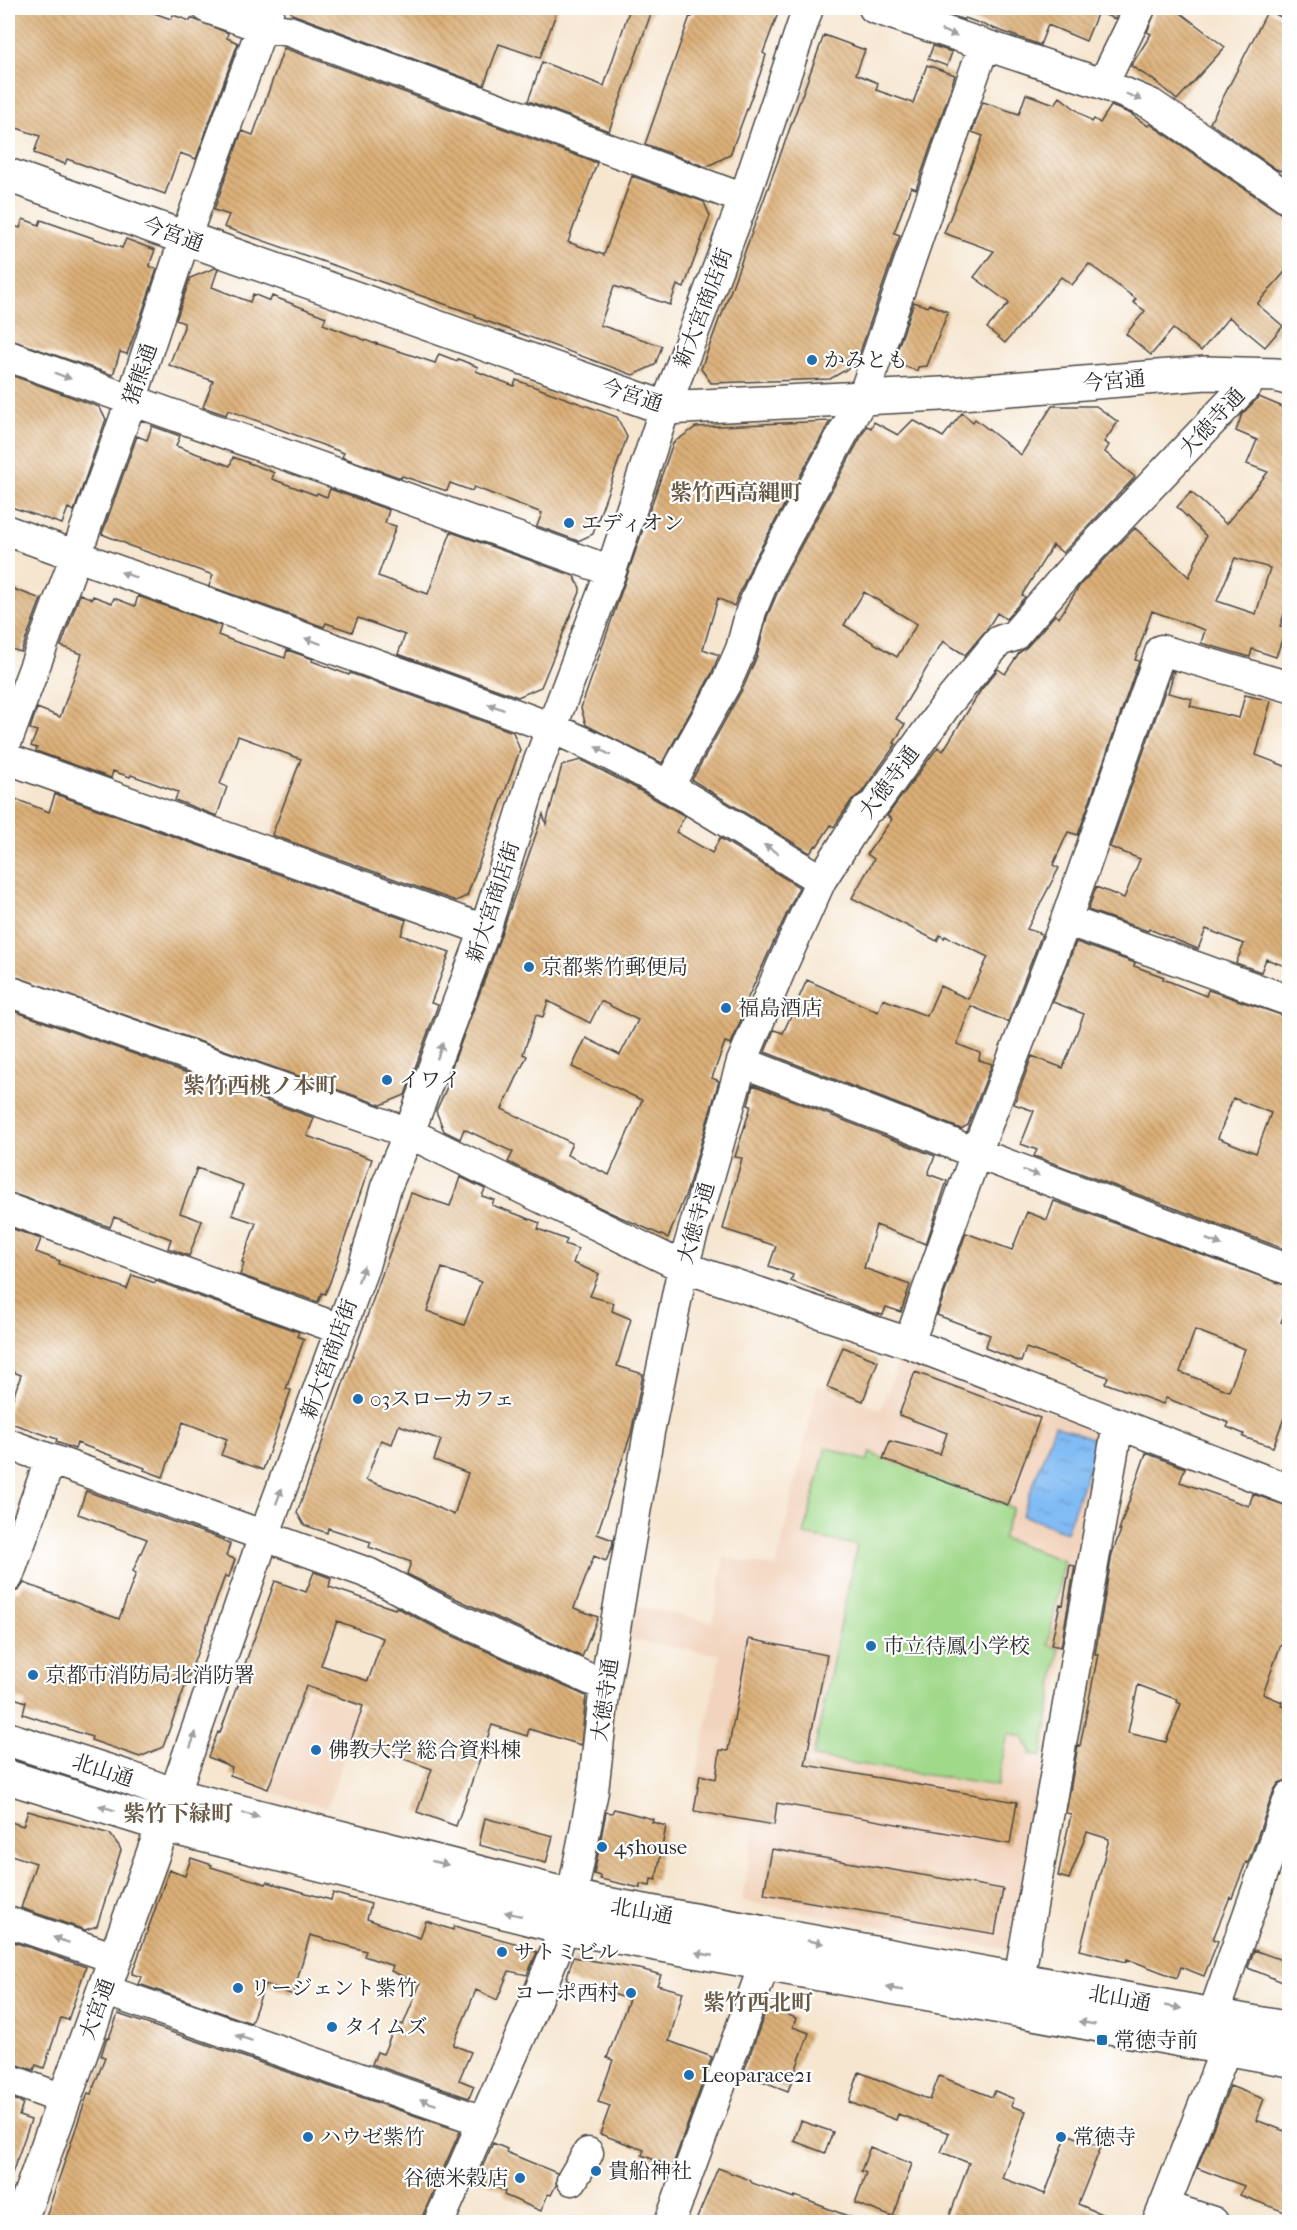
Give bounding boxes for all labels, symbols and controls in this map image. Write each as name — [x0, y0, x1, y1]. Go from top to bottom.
one-way arrow — [941, 29, 959, 39]
one-way arrow — [1125, 92, 1143, 102]
street label: 今宮通 — [139, 212, 207, 256]
street label: 新大宮商店街 — [669, 245, 737, 371]
street label: 猪熊通 — [118, 340, 162, 408]
place label: かみとも — [824, 348, 908, 372]
marker: かみとも — [805, 353, 819, 367]
street label: 今宮通 — [1082, 366, 1146, 396]
one-way arrow — [54, 372, 72, 382]
street label: 今宮通 — [598, 374, 666, 416]
street label: 大徳寺通 — [1175, 383, 1249, 461]
district label: 紫竹西高縄町 — [670, 480, 802, 506]
place label: エディオン — [581, 511, 684, 535]
marker: エディオン — [562, 516, 576, 530]
one-way arrow — [120, 569, 138, 579]
one-way arrow — [304, 635, 322, 645]
one-way arrow — [487, 702, 505, 712]
street label: 大徳寺通 — [854, 741, 924, 823]
one-way arrow — [594, 746, 611, 756]
street label: 新大宮商店街 — [462, 838, 524, 966]
one-way arrow — [763, 844, 779, 855]
place label: 京都紫竹郵便局 — [541, 955, 688, 979]
marker: 京都紫竹郵便局 — [522, 960, 536, 974]
place label: 福島酒店 — [738, 996, 822, 1020]
marker: 福島酒店 — [719, 1001, 733, 1015]
one-way arrow — [436, 1042, 445, 1060]
place label: イワイ — [399, 1068, 461, 1092]
district label: 紫竹西桃ノ本町 — [183, 1073, 337, 1099]
marker: イワイ — [380, 1073, 394, 1087]
one-way arrow — [1022, 1169, 1040, 1179]
street label: 大徳寺通 — [673, 1179, 719, 1267]
one-way arrow — [1205, 1237, 1223, 1247]
one-way arrow — [356, 1265, 366, 1283]
street label: 新大宮商店街 — [296, 1296, 362, 1422]
place label: 03スローカフェ — [370, 1387, 515, 1411]
marker: 03スローカフェ — [351, 1392, 365, 1406]
one-way arrow — [274, 1487, 284, 1505]
place label: 市立待鳳小学校 — [883, 1634, 1030, 1658]
marker: 市立待鳳小学校 — [864, 1639, 878, 1653]
street label: 大徳寺通 — [587, 1657, 623, 1743]
place label: 京都市消防局北消防署 — [45, 1663, 255, 1687]
marker: 京都市消防局北消防署 — [26, 1668, 40, 1682]
one-way arrow — [189, 1731, 199, 1749]
place label: 佛教大学 総合資料棟 — [328, 1738, 522, 1762]
marker: 佛教大学 総合資料棟 — [309, 1743, 323, 1757]
street label: 北山通 — [69, 1749, 137, 1791]
district label: 紫竹下緑町 — [123, 1801, 233, 1827]
one-way arrow — [98, 1803, 116, 1812]
one-way arrow — [242, 1810, 260, 1820]
place label: 45house — [614, 1835, 687, 1859]
marker: 45house — [595, 1840, 609, 1854]
one-way arrow — [431, 1858, 449, 1868]
street label: 北山通 — [609, 1894, 675, 1928]
one-way arrow — [504, 1909, 522, 1919]
one-way arrow — [52, 1935, 70, 1944]
one-way arrow — [806, 1938, 825, 1947]
place label: サトミビル — [514, 1940, 619, 1964]
marker: サトミビル — [495, 1945, 509, 1959]
one-way arrow — [694, 1949, 713, 1958]
street label: 大宮通 — [75, 1975, 119, 2043]
place label: リージェント紫竹 — [250, 1976, 417, 2000]
marker: リージェント紫竹 — [231, 1981, 245, 1995]
place label: コーポ西村 — [514, 1981, 619, 2005]
street label: 北山通 — [1087, 1981, 1153, 2015]
one-way arrow — [886, 1984, 905, 1993]
marker: コーポ西村 — [624, 1986, 638, 2000]
district label: 紫竹西北町 — [703, 1990, 813, 2016]
one-way arrow — [1163, 2003, 1182, 2012]
place label: タイムズ — [344, 2015, 428, 2039]
one-way arrow — [1078, 2019, 1097, 2028]
marker: タイムズ — [325, 2020, 339, 2034]
place label: 常徳寺前 — [1114, 2028, 1198, 2052]
one-way arrow — [235, 2033, 253, 2042]
marker: 常徳寺前 — [1095, 2033, 1109, 2047]
place label: Leoparace21 — [701, 2063, 813, 2087]
marker: Leoparace21 — [682, 2068, 696, 2082]
one-way arrow — [419, 2097, 437, 2107]
place label: ハウゼ紫竹 — [320, 2125, 425, 2149]
place label: 常徳寺 — [1073, 2125, 1136, 2149]
marker: ハウゼ紫竹 — [301, 2130, 315, 2144]
marker: 常徳寺 — [1054, 2130, 1068, 2144]
place label: 貴船神社 — [608, 2159, 692, 2183]
marker: 貴船神社 — [589, 2164, 603, 2178]
place label: 谷徳米穀店 — [403, 2166, 508, 2190]
marker: 谷徳米穀店 — [513, 2171, 527, 2185]

